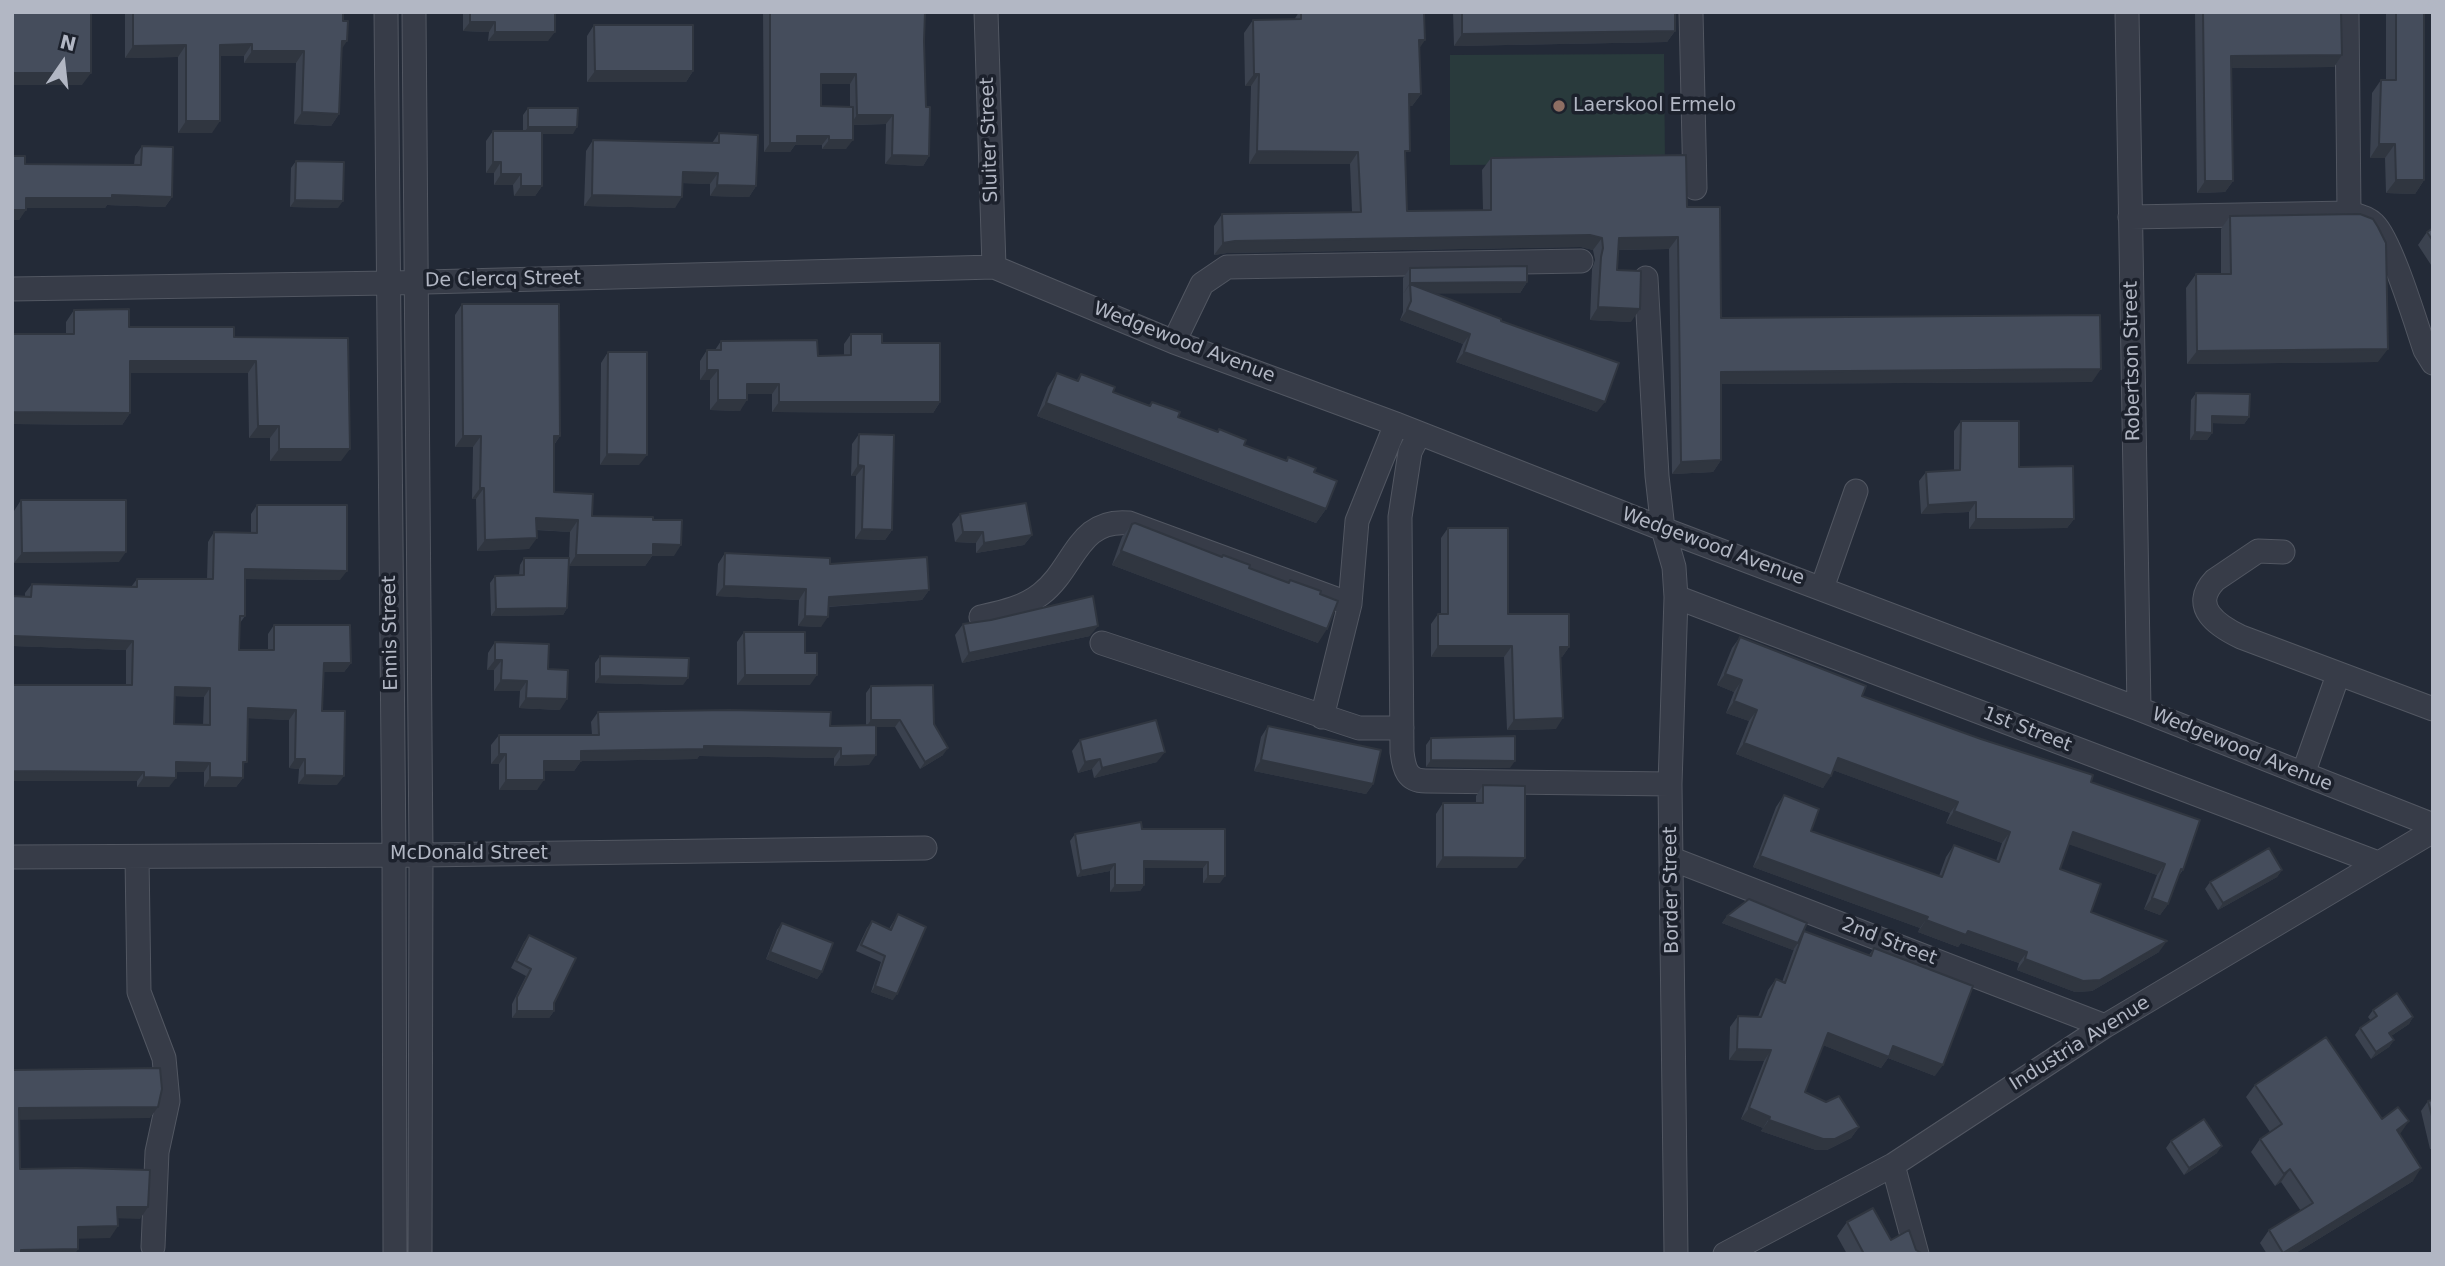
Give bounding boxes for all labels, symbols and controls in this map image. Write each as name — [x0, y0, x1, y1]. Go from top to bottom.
north arrow — [28, 28, 98, 98]
text: N — [58, 30, 78, 55]
street label: Sluiter Street — [976, 77, 1004, 203]
place label: Laerskool Ermelo — [1573, 95, 1736, 117]
marker: Laerskool Ermelo — [1551, 98, 1567, 114]
street label: De Clercq Street — [425, 267, 581, 293]
street label: Robertson Street — [2120, 281, 2146, 441]
street label: Wedgewood Avenue — [1090, 298, 1278, 388]
street label: Wedgewood Avenue — [1619, 503, 1807, 591]
street label: Ennis Street — [379, 575, 403, 691]
street label: 1st Street — [1979, 703, 2075, 757]
street label: Wedgewood Avenue — [2148, 703, 2336, 797]
street label: Border Street — [1659, 826, 1685, 954]
street label: McDonald Street — [390, 843, 548, 865]
street label: 2nd Street — [1838, 913, 1940, 971]
street label: Industria Avenue — [2006, 992, 2154, 1096]

